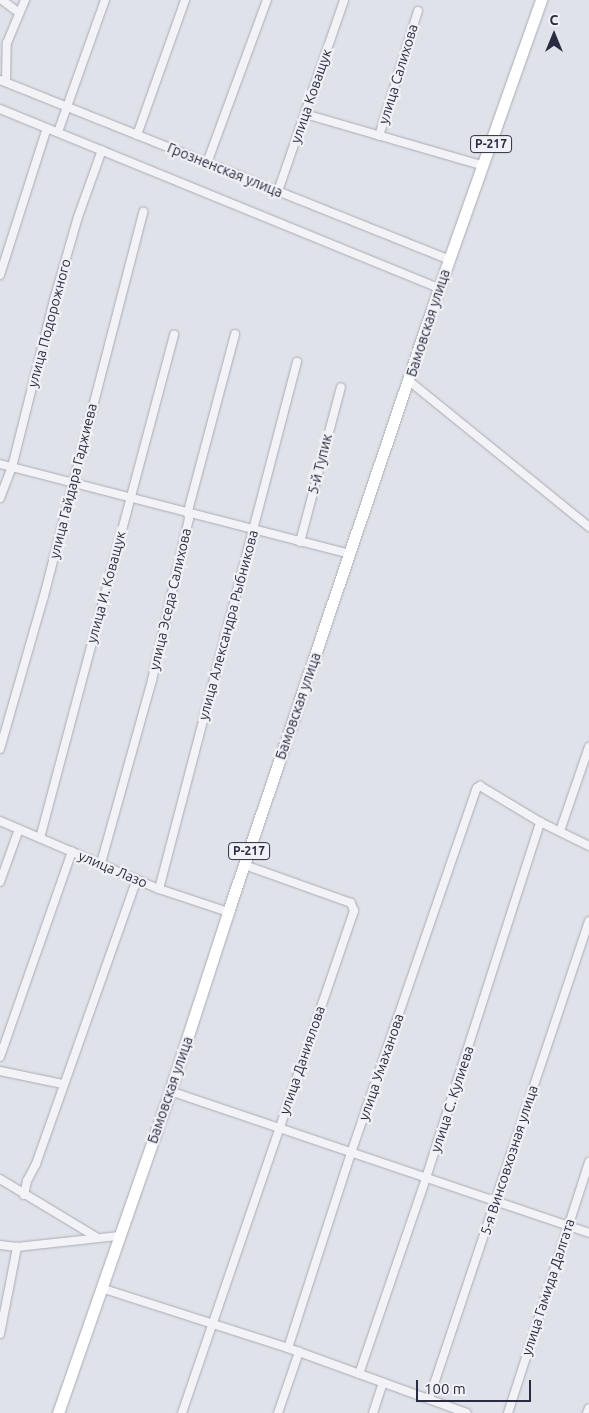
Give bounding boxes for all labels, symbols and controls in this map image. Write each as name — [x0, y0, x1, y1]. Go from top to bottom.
north arrow — [529, 10, 579, 60]
text: С — [550, 12, 558, 28]
street label: улица Салихова — [375, 22, 421, 126]
street label: улица Коващук — [287, 47, 335, 145]
road number: Р-217 — [470, 134, 512, 154]
street label: Грозненская улица — [165, 139, 285, 201]
street label: улица Подорожного — [24, 257, 74, 389]
street label: Бамовская улица — [403, 267, 453, 379]
street label: улица Гайдара Гаджиева — [46, 402, 100, 560]
street label: 5-й Тупик — [304, 432, 336, 496]
street label: улица Эседа Салихова — [145, 526, 195, 672]
street label: улица Александра Рыбникова — [195, 528, 261, 722]
street label: улица И. Коващук — [83, 529, 129, 645]
street label: Бамовская улица — [272, 650, 324, 762]
road number: Р-217 — [228, 841, 270, 860]
street label: улица Лазо — [76, 847, 150, 891]
street label: улица Даниялова — [276, 1003, 328, 1117]
street label: улица Умаханова — [355, 1011, 407, 1123]
street label: Бамовская улица — [144, 1034, 196, 1146]
street label: улица С. Кулиева — [427, 1044, 477, 1154]
street label: 5-я Винсовхозная улица — [477, 1083, 541, 1237]
street label: улица Гамида Далгата — [518, 1216, 578, 1358]
scale bar — [419, 1370, 534, 1402]
text: 100 m — [424, 1380, 466, 1397]

